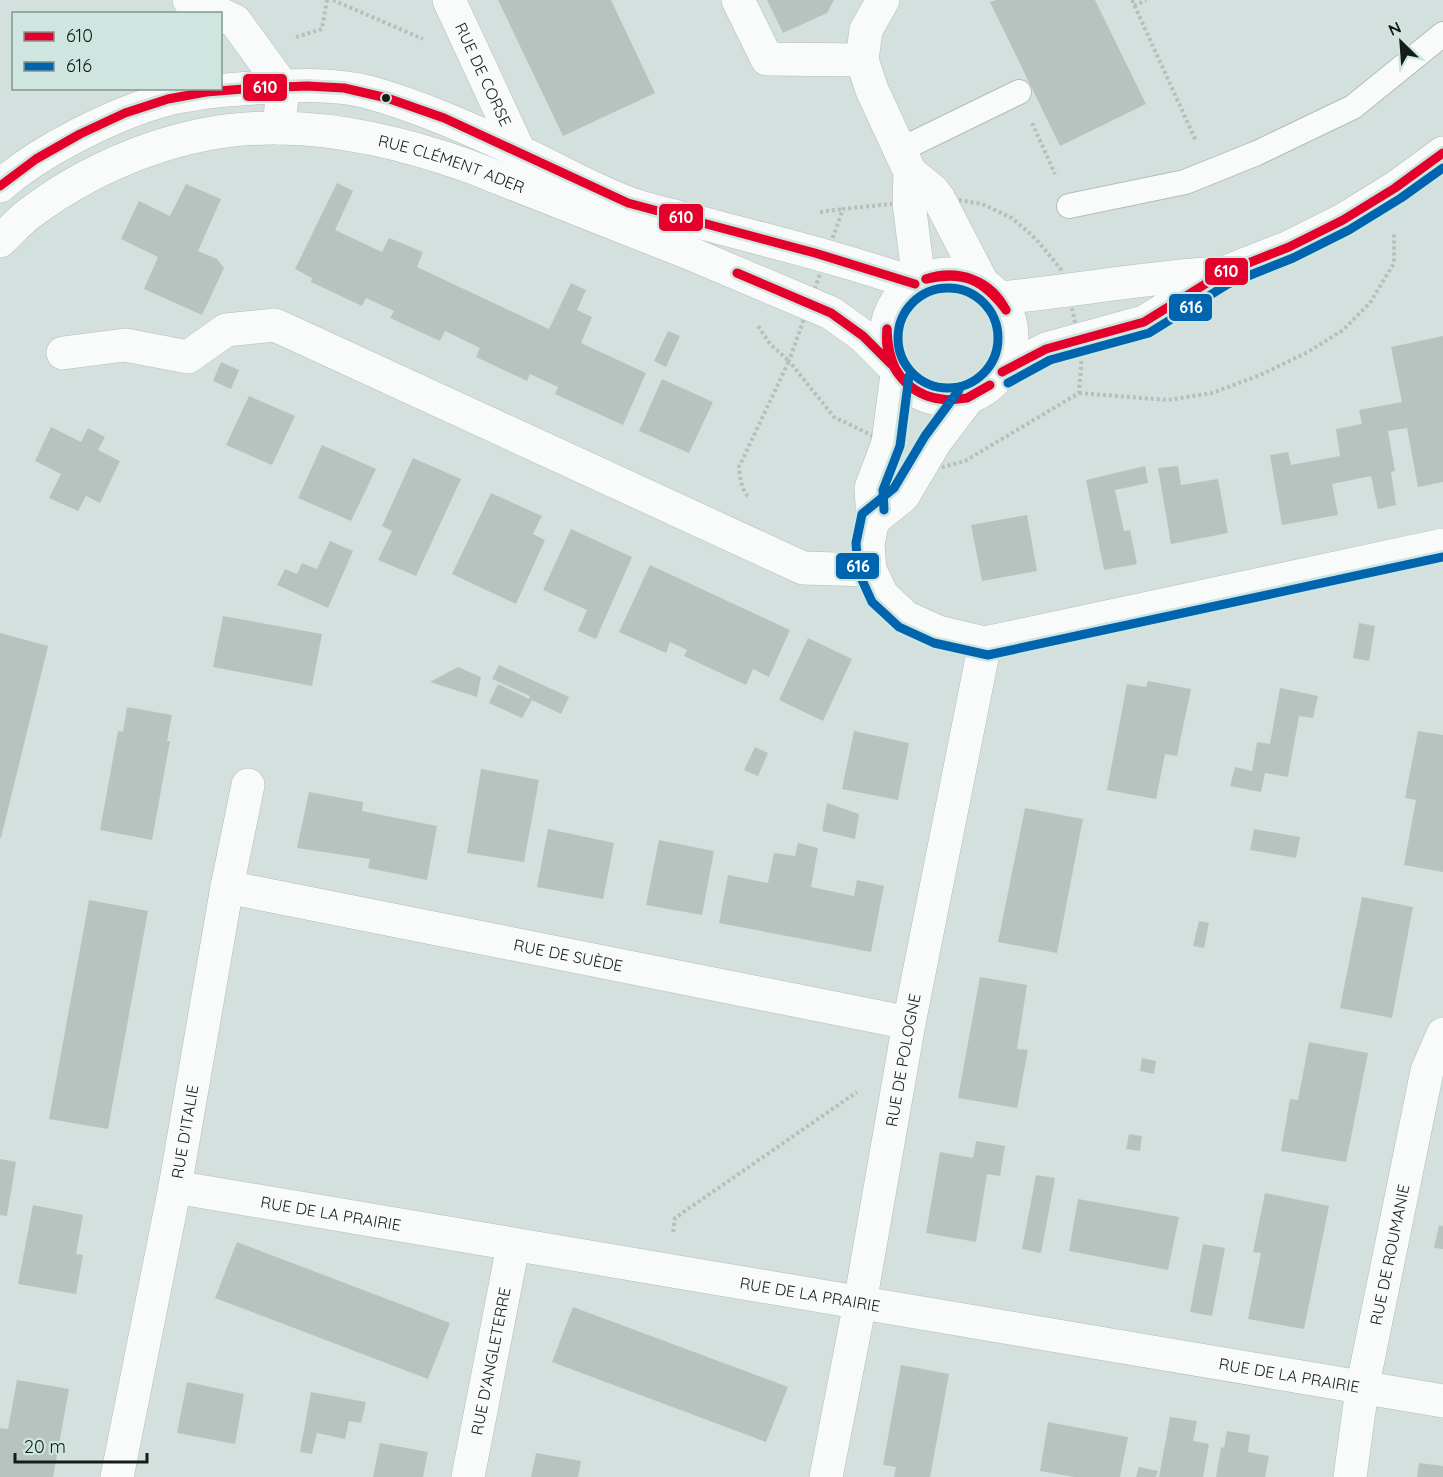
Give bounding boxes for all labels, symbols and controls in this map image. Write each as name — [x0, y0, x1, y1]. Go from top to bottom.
legend — [12, 12, 222, 90]
north arrow — [1371, 12, 1431, 72]
text: N — [1385, 17, 1404, 40]
street label: RUE DE CORSE — [451, 19, 516, 129]
text: 610 — [66, 24, 93, 47]
text: 616 — [66, 54, 92, 77]
line badge: 610 — [242, 73, 288, 102]
text: 610 — [253, 77, 277, 97]
unlabelled marker — [380, 92, 392, 104]
street label: RUE CLÉMENT ADER — [376, 130, 528, 197]
line badge: 610 — [658, 203, 704, 232]
text: 610 — [669, 207, 693, 227]
line badge: 610 — [1204, 257, 1249, 286]
text: 610 — [1214, 261, 1238, 281]
line badge: 616 — [1168, 293, 1213, 322]
text: 616 — [1179, 297, 1203, 317]
line badge: 616 — [835, 552, 880, 580]
text: 616 — [846, 556, 870, 576]
street label: RUE DE SUÈDE — [512, 934, 624, 976]
street label: RUE DE POLOGNE — [881, 992, 925, 1128]
street label: RUE D'ITALIE — [167, 1083, 203, 1180]
street label: RUE DE ROUMANIE — [1365, 1182, 1414, 1327]
street label: RUE DE LA PRAIRIE — [259, 1192, 403, 1235]
street label: RUE DE LA PRAIRIE — [738, 1272, 882, 1316]
street label: RUE D'ANGLETERRE — [466, 1286, 515, 1437]
street label: RUE DE LA PRAIRIE — [1217, 1353, 1361, 1397]
scale bar — [15, 1426, 147, 1464]
text: 20 m — [24, 1435, 66, 1458]

